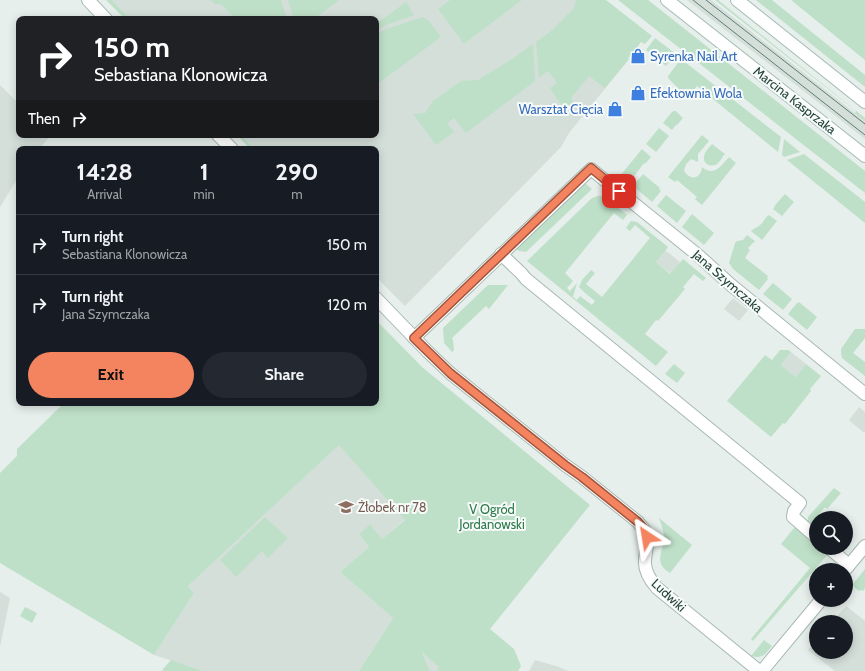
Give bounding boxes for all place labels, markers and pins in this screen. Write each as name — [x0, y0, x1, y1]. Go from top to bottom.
shop icon: Syrenka Nail Art — [629, 47, 647, 65]
place label: Syrenka Nail Art — [650, 48, 738, 64]
shop icon: Efektownia Wola — [629, 84, 647, 102]
place label: Efektownia Wola — [650, 85, 743, 101]
shop icon: Warsztat Cięcia — [606, 100, 624, 118]
place label: Warsztat Cięcia — [519, 101, 604, 117]
pin — [602, 174, 636, 208]
school or university icon: Żłobek nr 78 — [337, 498, 355, 516]
place label: Żłobek nr 78 — [358, 499, 427, 515]

